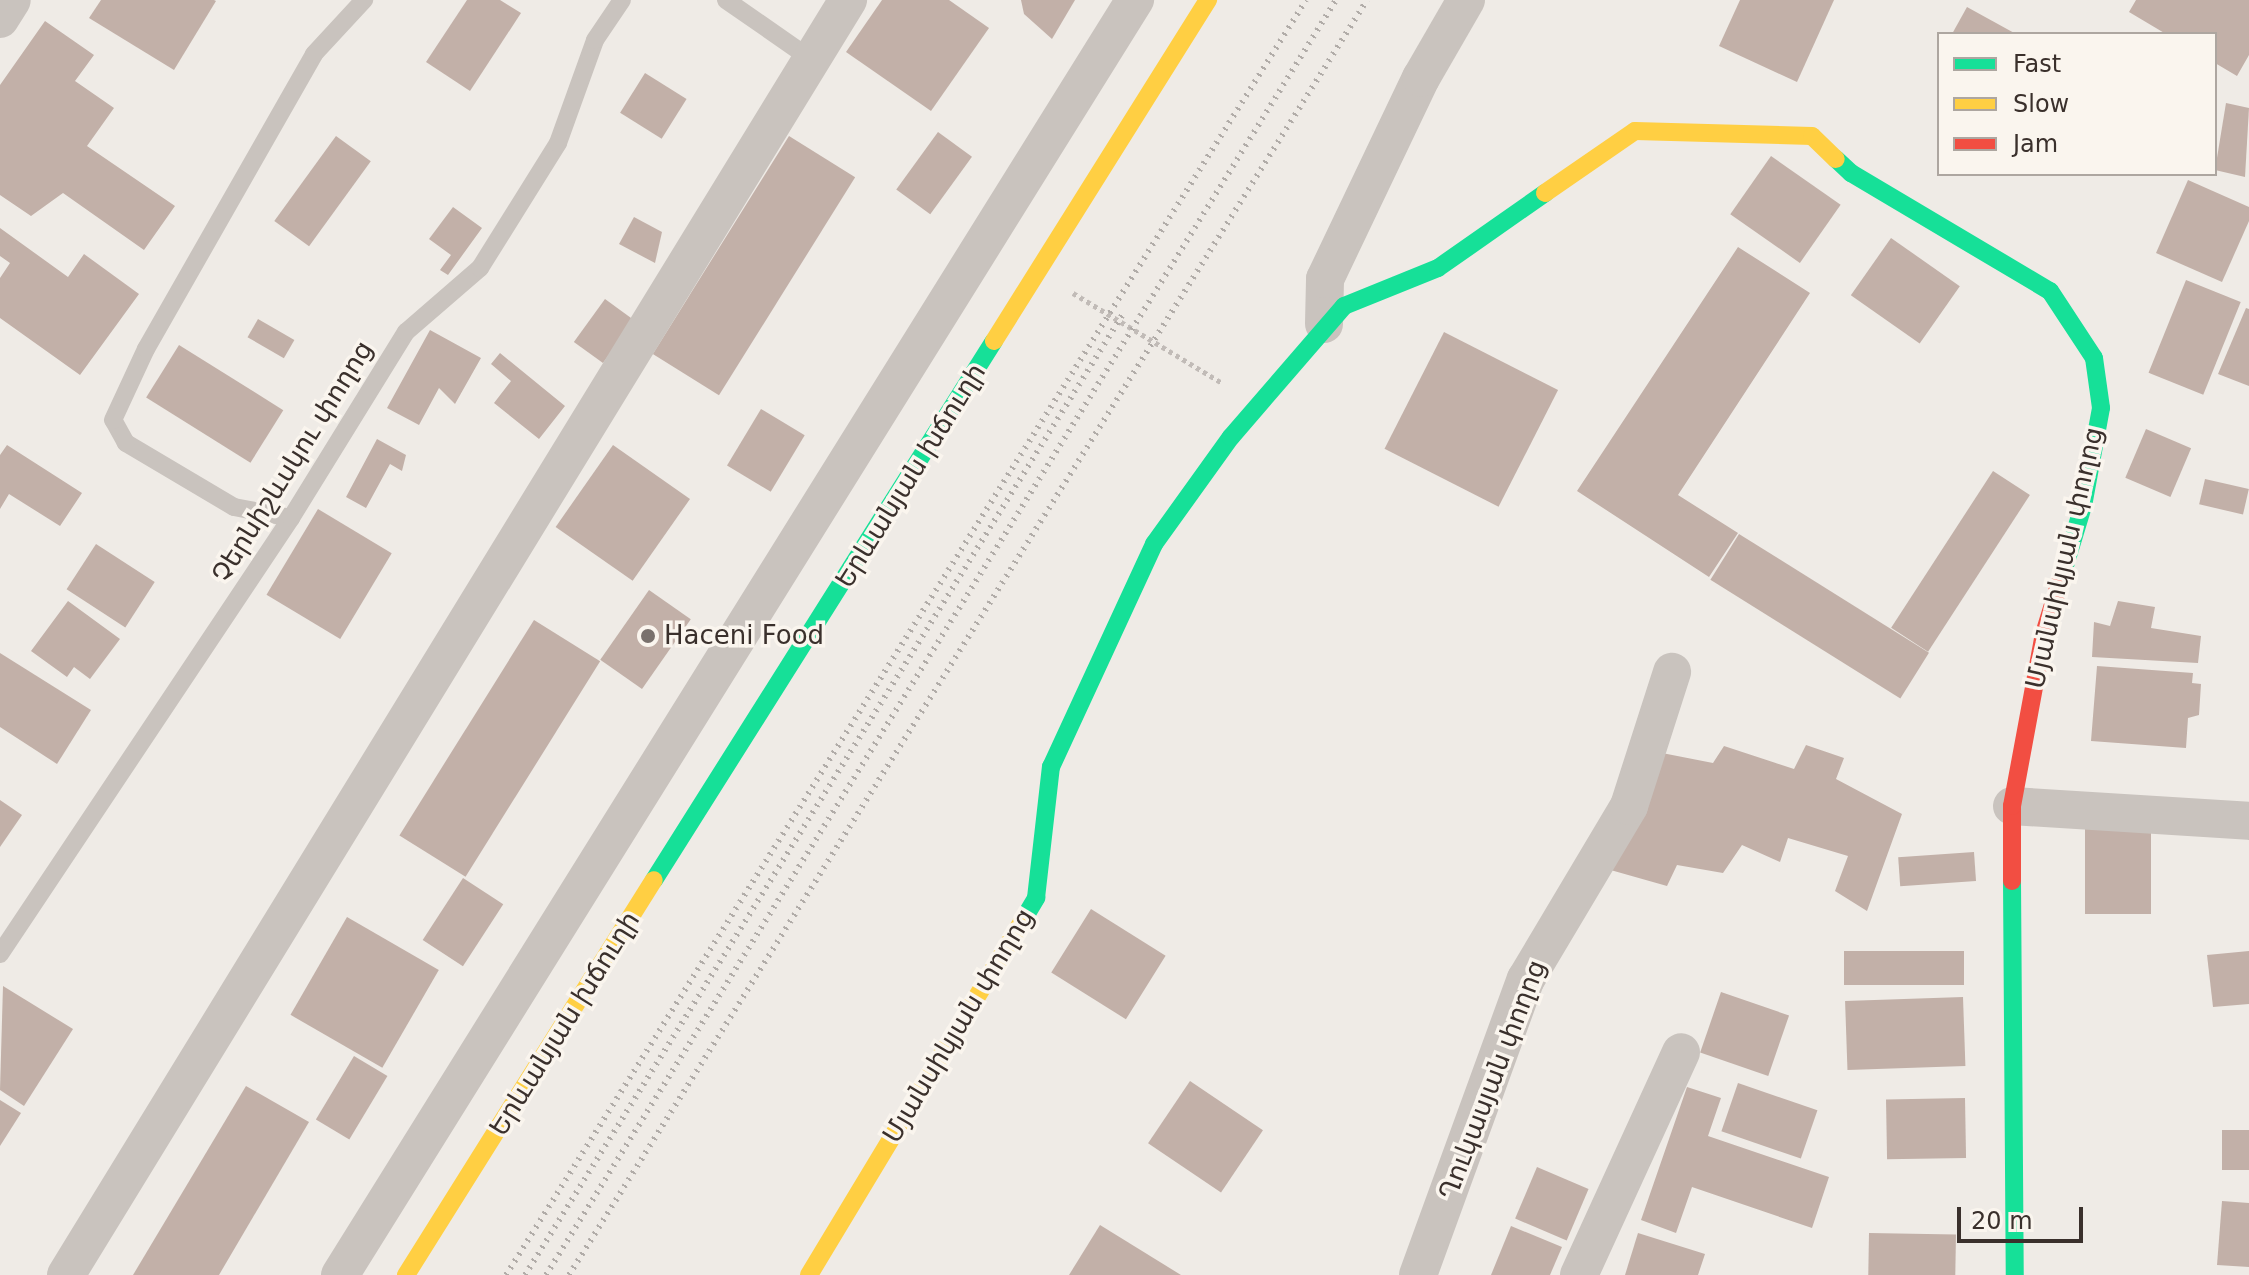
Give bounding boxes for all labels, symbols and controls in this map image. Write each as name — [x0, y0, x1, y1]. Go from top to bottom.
legend — [1937, 32, 2217, 176]
text: Fast — [2013, 50, 2061, 78]
text: Slow — [2013, 90, 2069, 118]
text: Jam — [2013, 130, 2058, 158]
street label: Չերնիշևսկու փողոց — [206, 336, 380, 588]
street label: Երևանյան խճուղի — [829, 358, 993, 594]
street label: Մյանսիկյան փողոց — [2020, 424, 2110, 692]
place label: Haceni Food — [664, 620, 824, 652]
marker: Haceni Food — [639, 627, 657, 645]
street label: Մյանսիկյան փողոց — [877, 903, 1041, 1149]
street label: Երևանյան խճուղի — [483, 906, 647, 1142]
street label: Ղուկասյան փողոց — [1433, 956, 1553, 1204]
scale bar — [1961, 1191, 2087, 1241]
text: 20 m — [1971, 1207, 2033, 1235]

